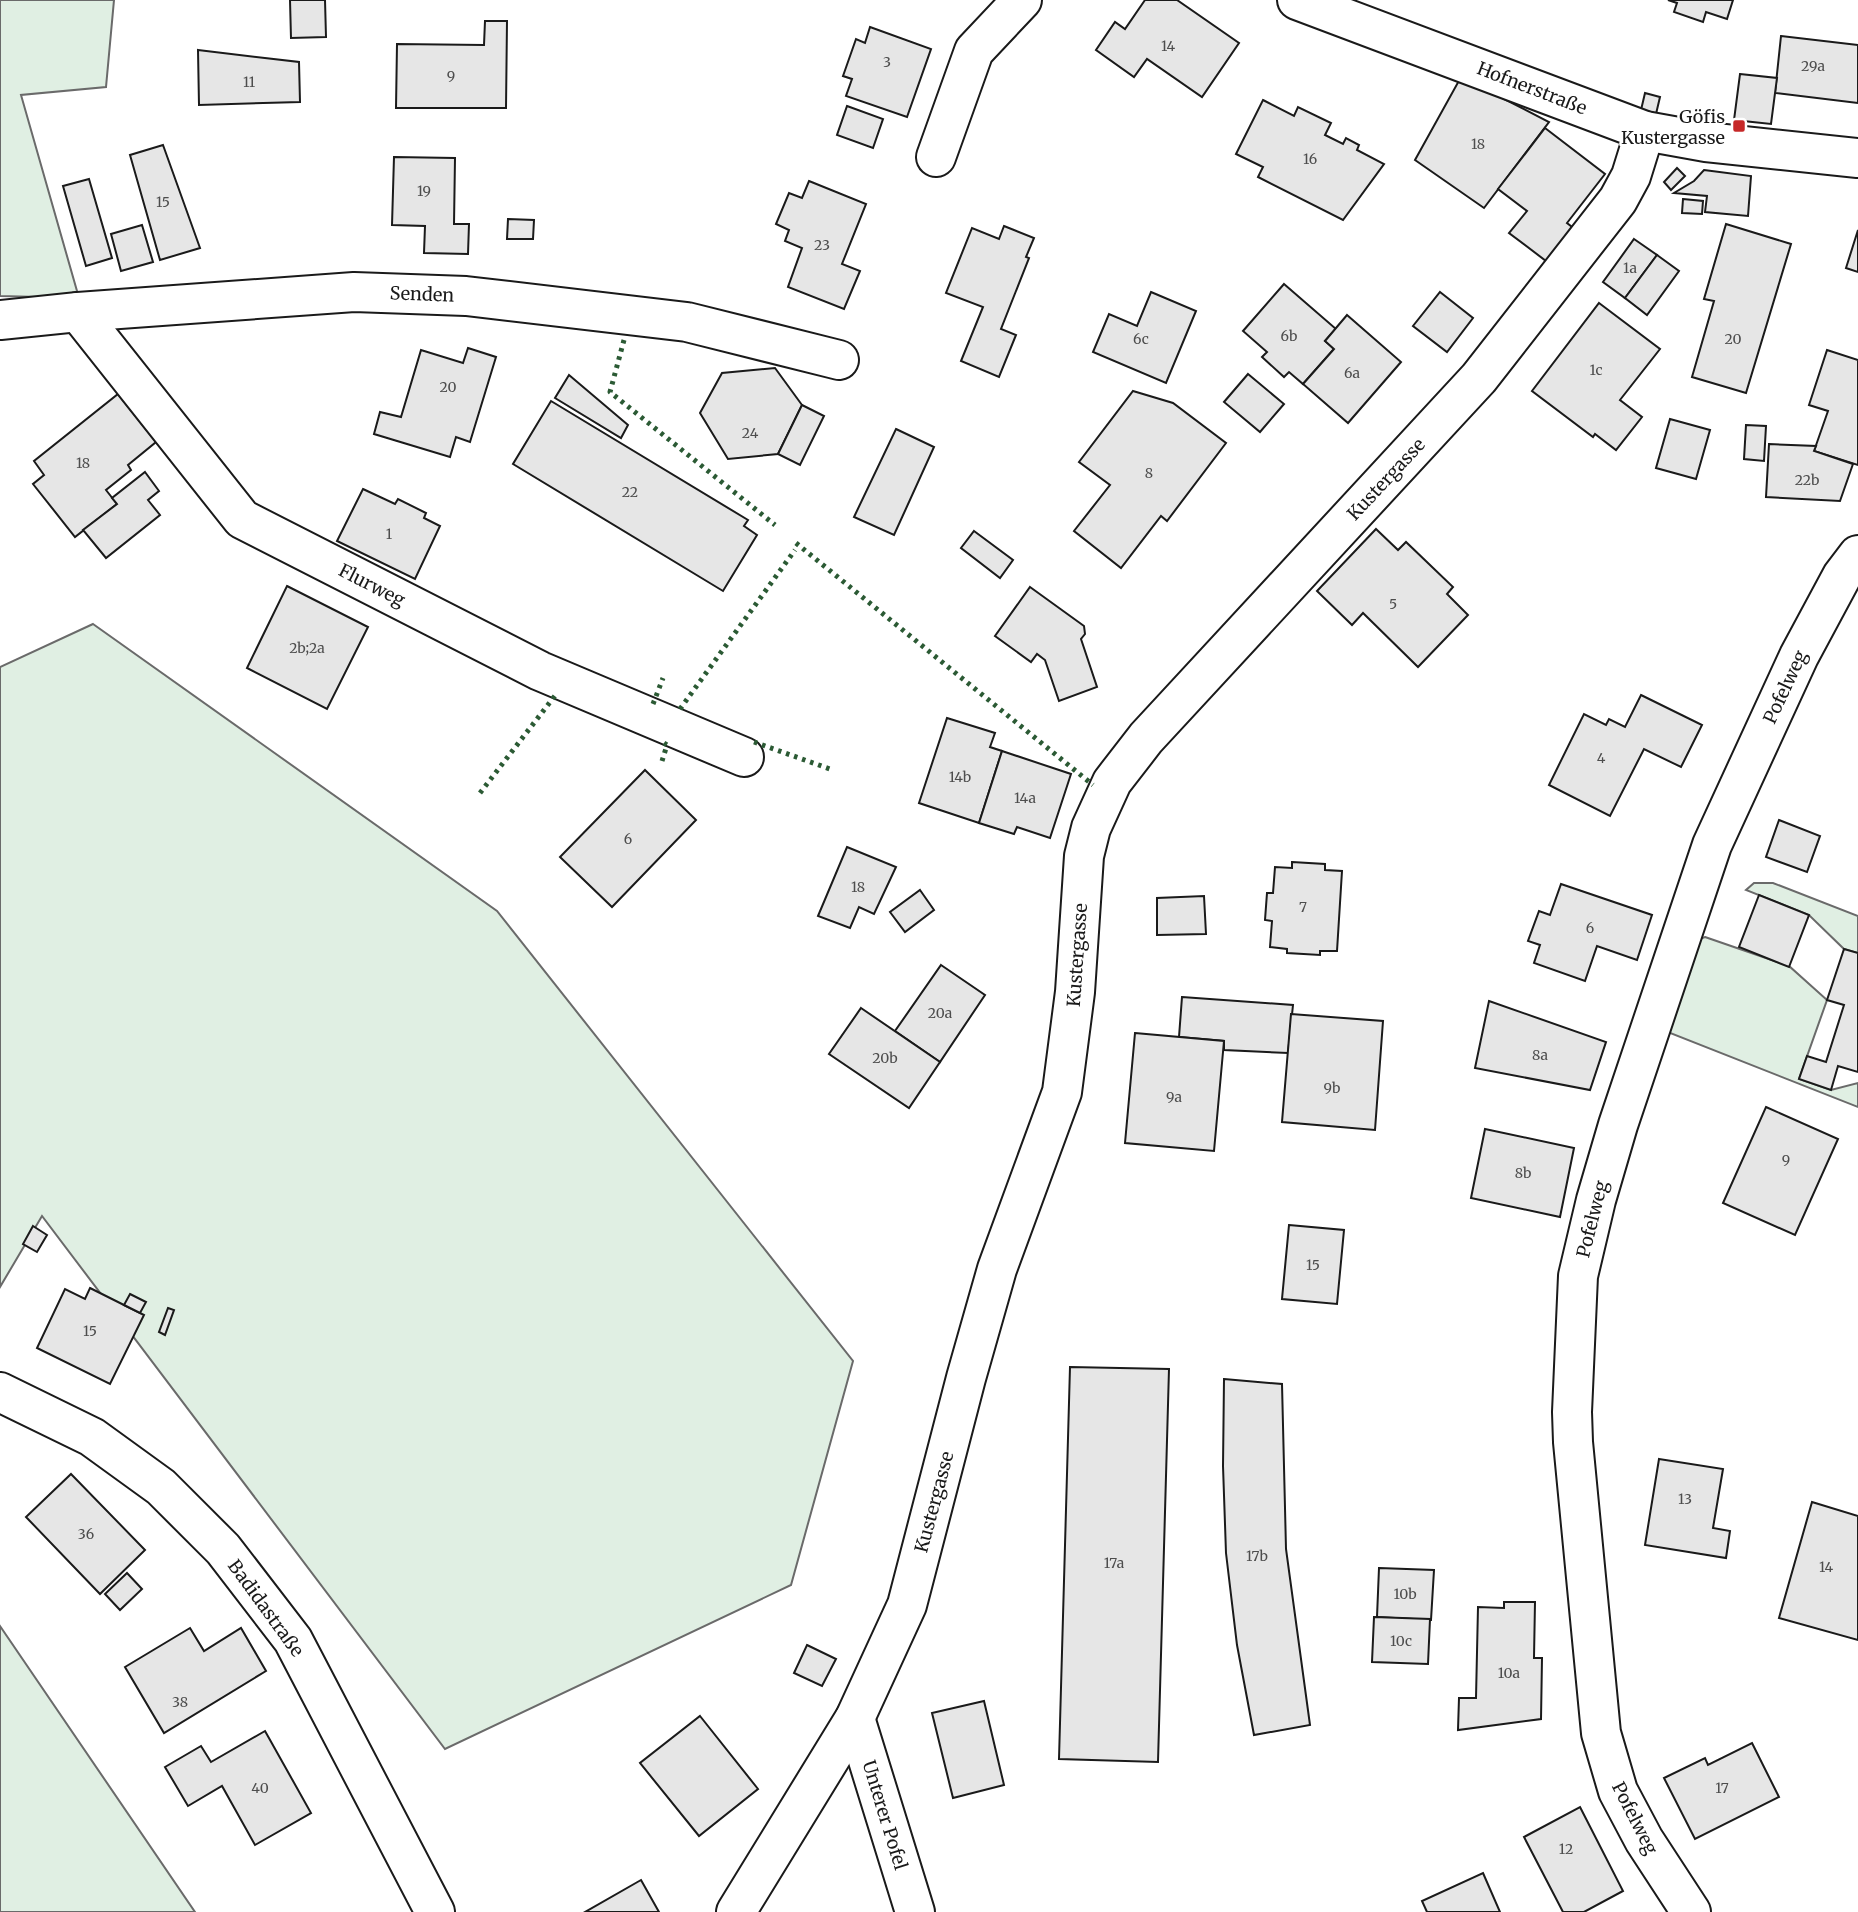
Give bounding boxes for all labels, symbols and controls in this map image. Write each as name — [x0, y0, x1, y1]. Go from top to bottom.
house number: 14 — [1161, 37, 1175, 55]
house number: 3 — [883, 53, 891, 71]
street label: Hofnerstraße — [1474, 57, 1590, 119]
house number: 29a — [1801, 57, 1825, 75]
house number: 9 — [447, 67, 455, 85]
house number: 11 — [243, 73, 255, 91]
place label: Göfis Kustergasse — [1621, 105, 1725, 149]
marker: Göfis Kustergasse — [1731, 118, 1747, 134]
house number: 18 — [1471, 135, 1485, 153]
house number: 16 — [1303, 150, 1317, 168]
house number: 19 — [417, 182, 431, 200]
house number: 15 — [156, 193, 170, 211]
house number: 23 — [814, 236, 830, 254]
house number: 1a — [1623, 259, 1637, 277]
street label: Senden — [389, 281, 455, 307]
house number: 6b — [1281, 327, 1297, 345]
house number: 6c — [1133, 330, 1149, 348]
house number: 20 — [1724, 330, 1742, 348]
house number: 1c — [1589, 361, 1603, 379]
house number: 6a — [1344, 364, 1361, 382]
house number: 20 — [439, 378, 457, 396]
house number: 24 — [742, 424, 759, 442]
street label: Kustergasse — [1342, 433, 1430, 525]
house number: 18 — [76, 454, 90, 472]
house number: 8 — [1145, 464, 1153, 482]
house number: 22b — [1795, 471, 1819, 489]
house number: 22 — [622, 483, 638, 501]
house number: 1 — [386, 525, 392, 543]
street label: Flurweg — [335, 558, 409, 612]
house number: 5 — [1389, 595, 1397, 613]
house number: 2b;2a — [289, 639, 325, 657]
street label: Pofelweg — [1758, 646, 1812, 727]
house number: 4 — [1597, 749, 1606, 767]
house number: 14b — [949, 768, 971, 786]
house number: 14a — [1014, 789, 1036, 807]
house number: 6 — [624, 830, 632, 848]
house number: 18 — [851, 878, 865, 896]
house number: 7 — [1299, 898, 1307, 916]
street label: Kustergasse — [1062, 902, 1092, 1008]
house number: 6 — [1586, 919, 1594, 937]
house number: 20a — [928, 1004, 953, 1022]
house number: 8a — [1532, 1046, 1549, 1064]
house number: 20b — [872, 1049, 898, 1067]
house number: 9b — [1324, 1079, 1340, 1097]
house number: 9a — [1166, 1088, 1182, 1106]
house number: 9 — [1782, 1151, 1790, 1169]
house number: 8b — [1515, 1164, 1531, 1182]
street label: Pofelweg — [1571, 1178, 1613, 1260]
house number: 15 — [1306, 1256, 1320, 1274]
house number: 15 — [83, 1322, 97, 1340]
street label: Kustergasse — [909, 1449, 959, 1555]
house number: 13 — [1678, 1490, 1692, 1508]
house number: 36 — [78, 1525, 94, 1543]
house number: 17b — [1246, 1547, 1268, 1565]
house number: 17a — [1104, 1554, 1125, 1572]
street label: Badidastraße — [223, 1555, 309, 1661]
house number: 14 — [1819, 1558, 1833, 1576]
house number: 10b — [1393, 1585, 1417, 1603]
house number: 10c — [1390, 1632, 1412, 1650]
house number: 10a — [1498, 1664, 1521, 1682]
house number: 38 — [172, 1693, 188, 1711]
street label: Unterer Pofel — [857, 1757, 913, 1873]
street label: Pofelweg — [1607, 1778, 1663, 1858]
house number: 40 — [251, 1779, 269, 1797]
house number: 17 — [1715, 1779, 1729, 1797]
house number: 12 — [1559, 1840, 1573, 1858]

